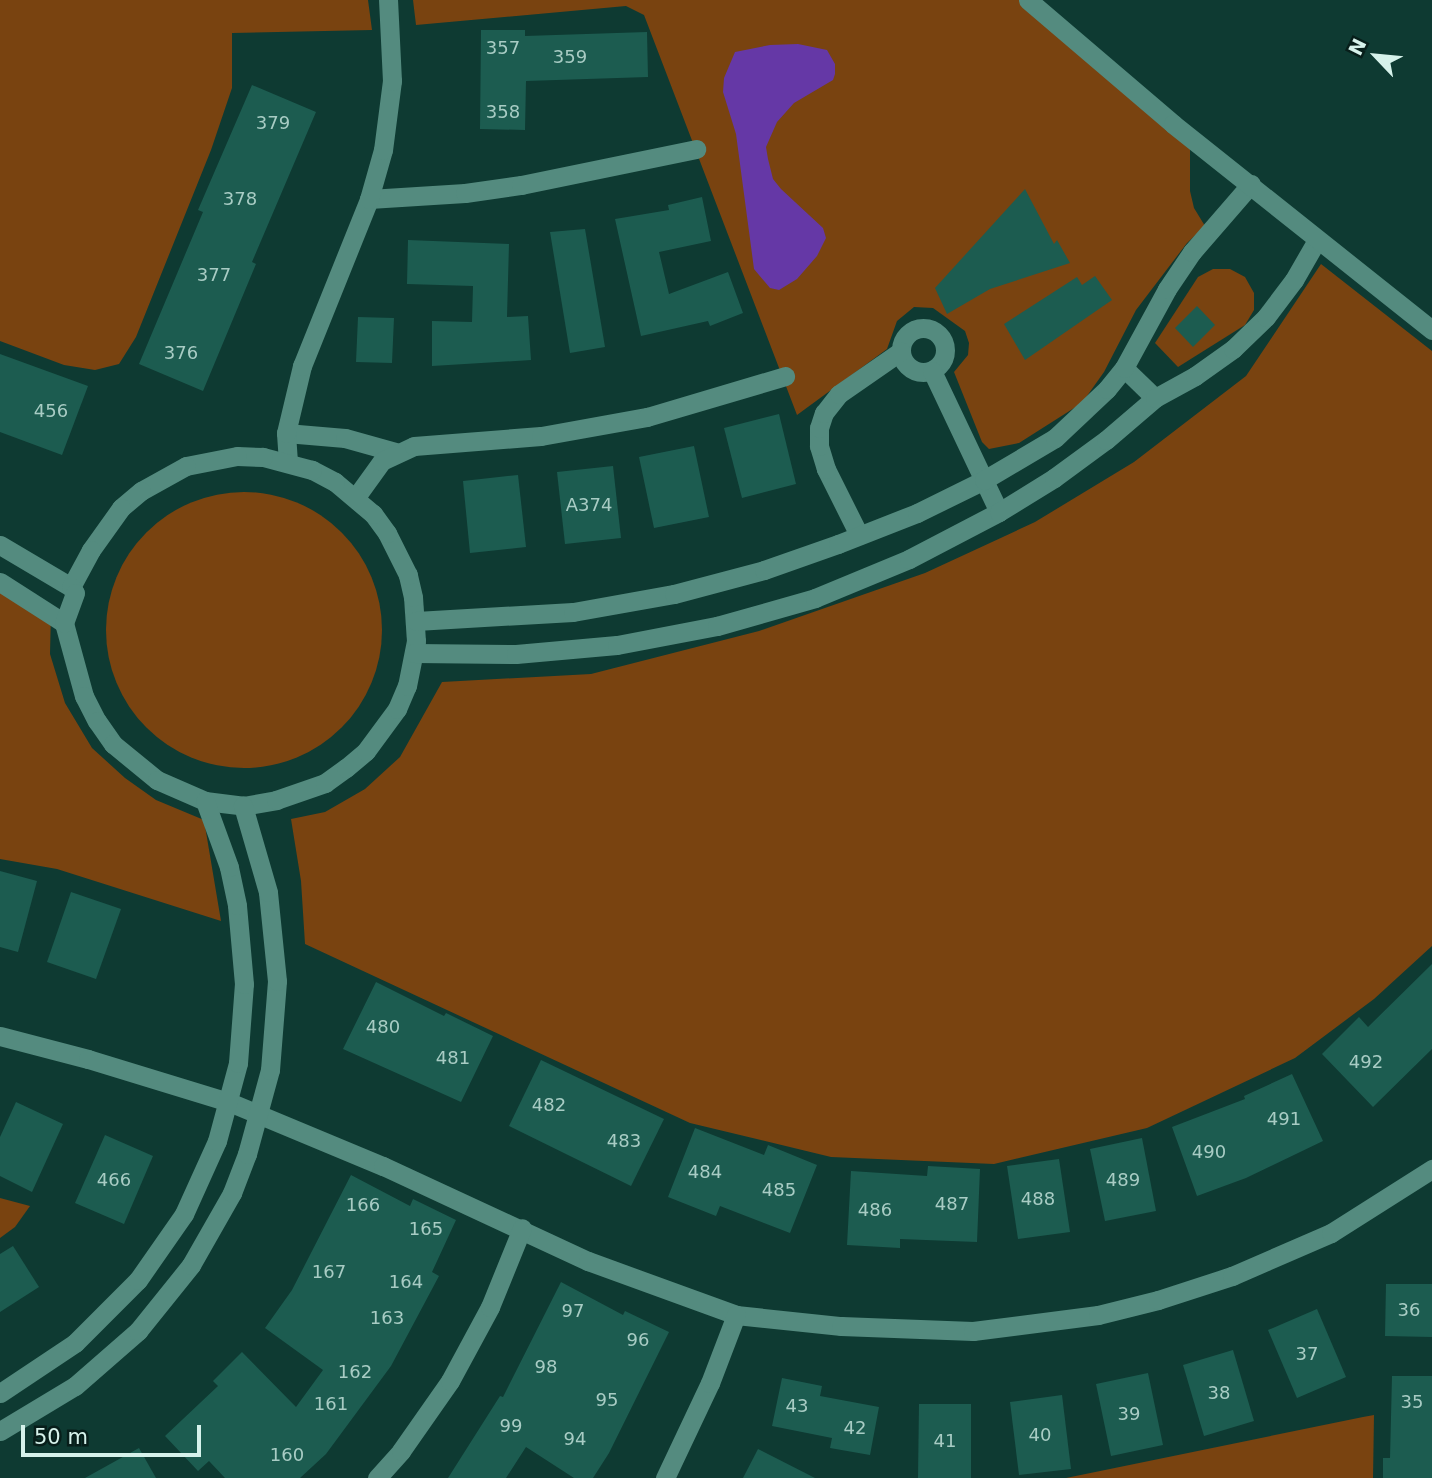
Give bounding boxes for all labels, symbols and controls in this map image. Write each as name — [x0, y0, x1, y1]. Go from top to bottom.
north arrow — [1341, 21, 1411, 91]
text: N — [1344, 35, 1370, 59]
house number: 357 — [486, 37, 520, 59]
house number: 359 — [553, 46, 587, 68]
house number: 358 — [486, 101, 520, 123]
house number: 379 — [256, 112, 290, 134]
house number: 378 — [223, 188, 257, 210]
house number: 377 — [197, 264, 231, 286]
house number: 376 — [164, 342, 198, 364]
house number: 456 — [34, 400, 68, 422]
house number: A374 — [566, 494, 612, 516]
house number: 480 — [366, 1016, 400, 1038]
house number: 481 — [436, 1047, 470, 1069]
house number: 492 — [1349, 1051, 1383, 1073]
house number: 482 — [532, 1094, 566, 1116]
house number: 491 — [1267, 1108, 1301, 1130]
house number: 483 — [607, 1130, 641, 1152]
house number: 490 — [1192, 1141, 1226, 1163]
house number: 484 — [688, 1161, 722, 1183]
house number: 466 — [97, 1169, 131, 1191]
house number: 489 — [1106, 1169, 1140, 1191]
house number: 485 — [762, 1179, 796, 1201]
house number: 488 — [1021, 1188, 1055, 1210]
house number: 487 — [935, 1193, 969, 1215]
house number: 166 — [346, 1194, 380, 1216]
house number: 486 — [858, 1199, 892, 1221]
house number: 165 — [409, 1218, 443, 1240]
house number: 167 — [312, 1261, 346, 1283]
house number: 164 — [389, 1271, 423, 1293]
house number: 36 — [1398, 1299, 1420, 1321]
house number: 97 — [562, 1300, 584, 1322]
house number: 163 — [370, 1307, 404, 1329]
house number: 96 — [627, 1329, 649, 1351]
house number: 37 — [1296, 1343, 1318, 1365]
house number: 98 — [535, 1356, 557, 1378]
house number: 162 — [338, 1361, 372, 1383]
house number: 38 — [1208, 1382, 1230, 1404]
house number: 95 — [596, 1389, 618, 1411]
house number: 35 — [1401, 1391, 1423, 1413]
house number: 161 — [314, 1393, 348, 1415]
house number: 43 — [786, 1395, 808, 1417]
house number: 39 — [1118, 1403, 1140, 1425]
scale bar — [24, 1412, 205, 1456]
house number: 99 — [500, 1415, 522, 1437]
house number: 42 — [844, 1417, 866, 1439]
house number: 40 — [1029, 1424, 1051, 1446]
text: 50 m — [34, 1425, 88, 1449]
house number: 94 — [564, 1428, 586, 1450]
house number: 41 — [934, 1430, 956, 1452]
house number: 160 — [270, 1444, 304, 1466]

